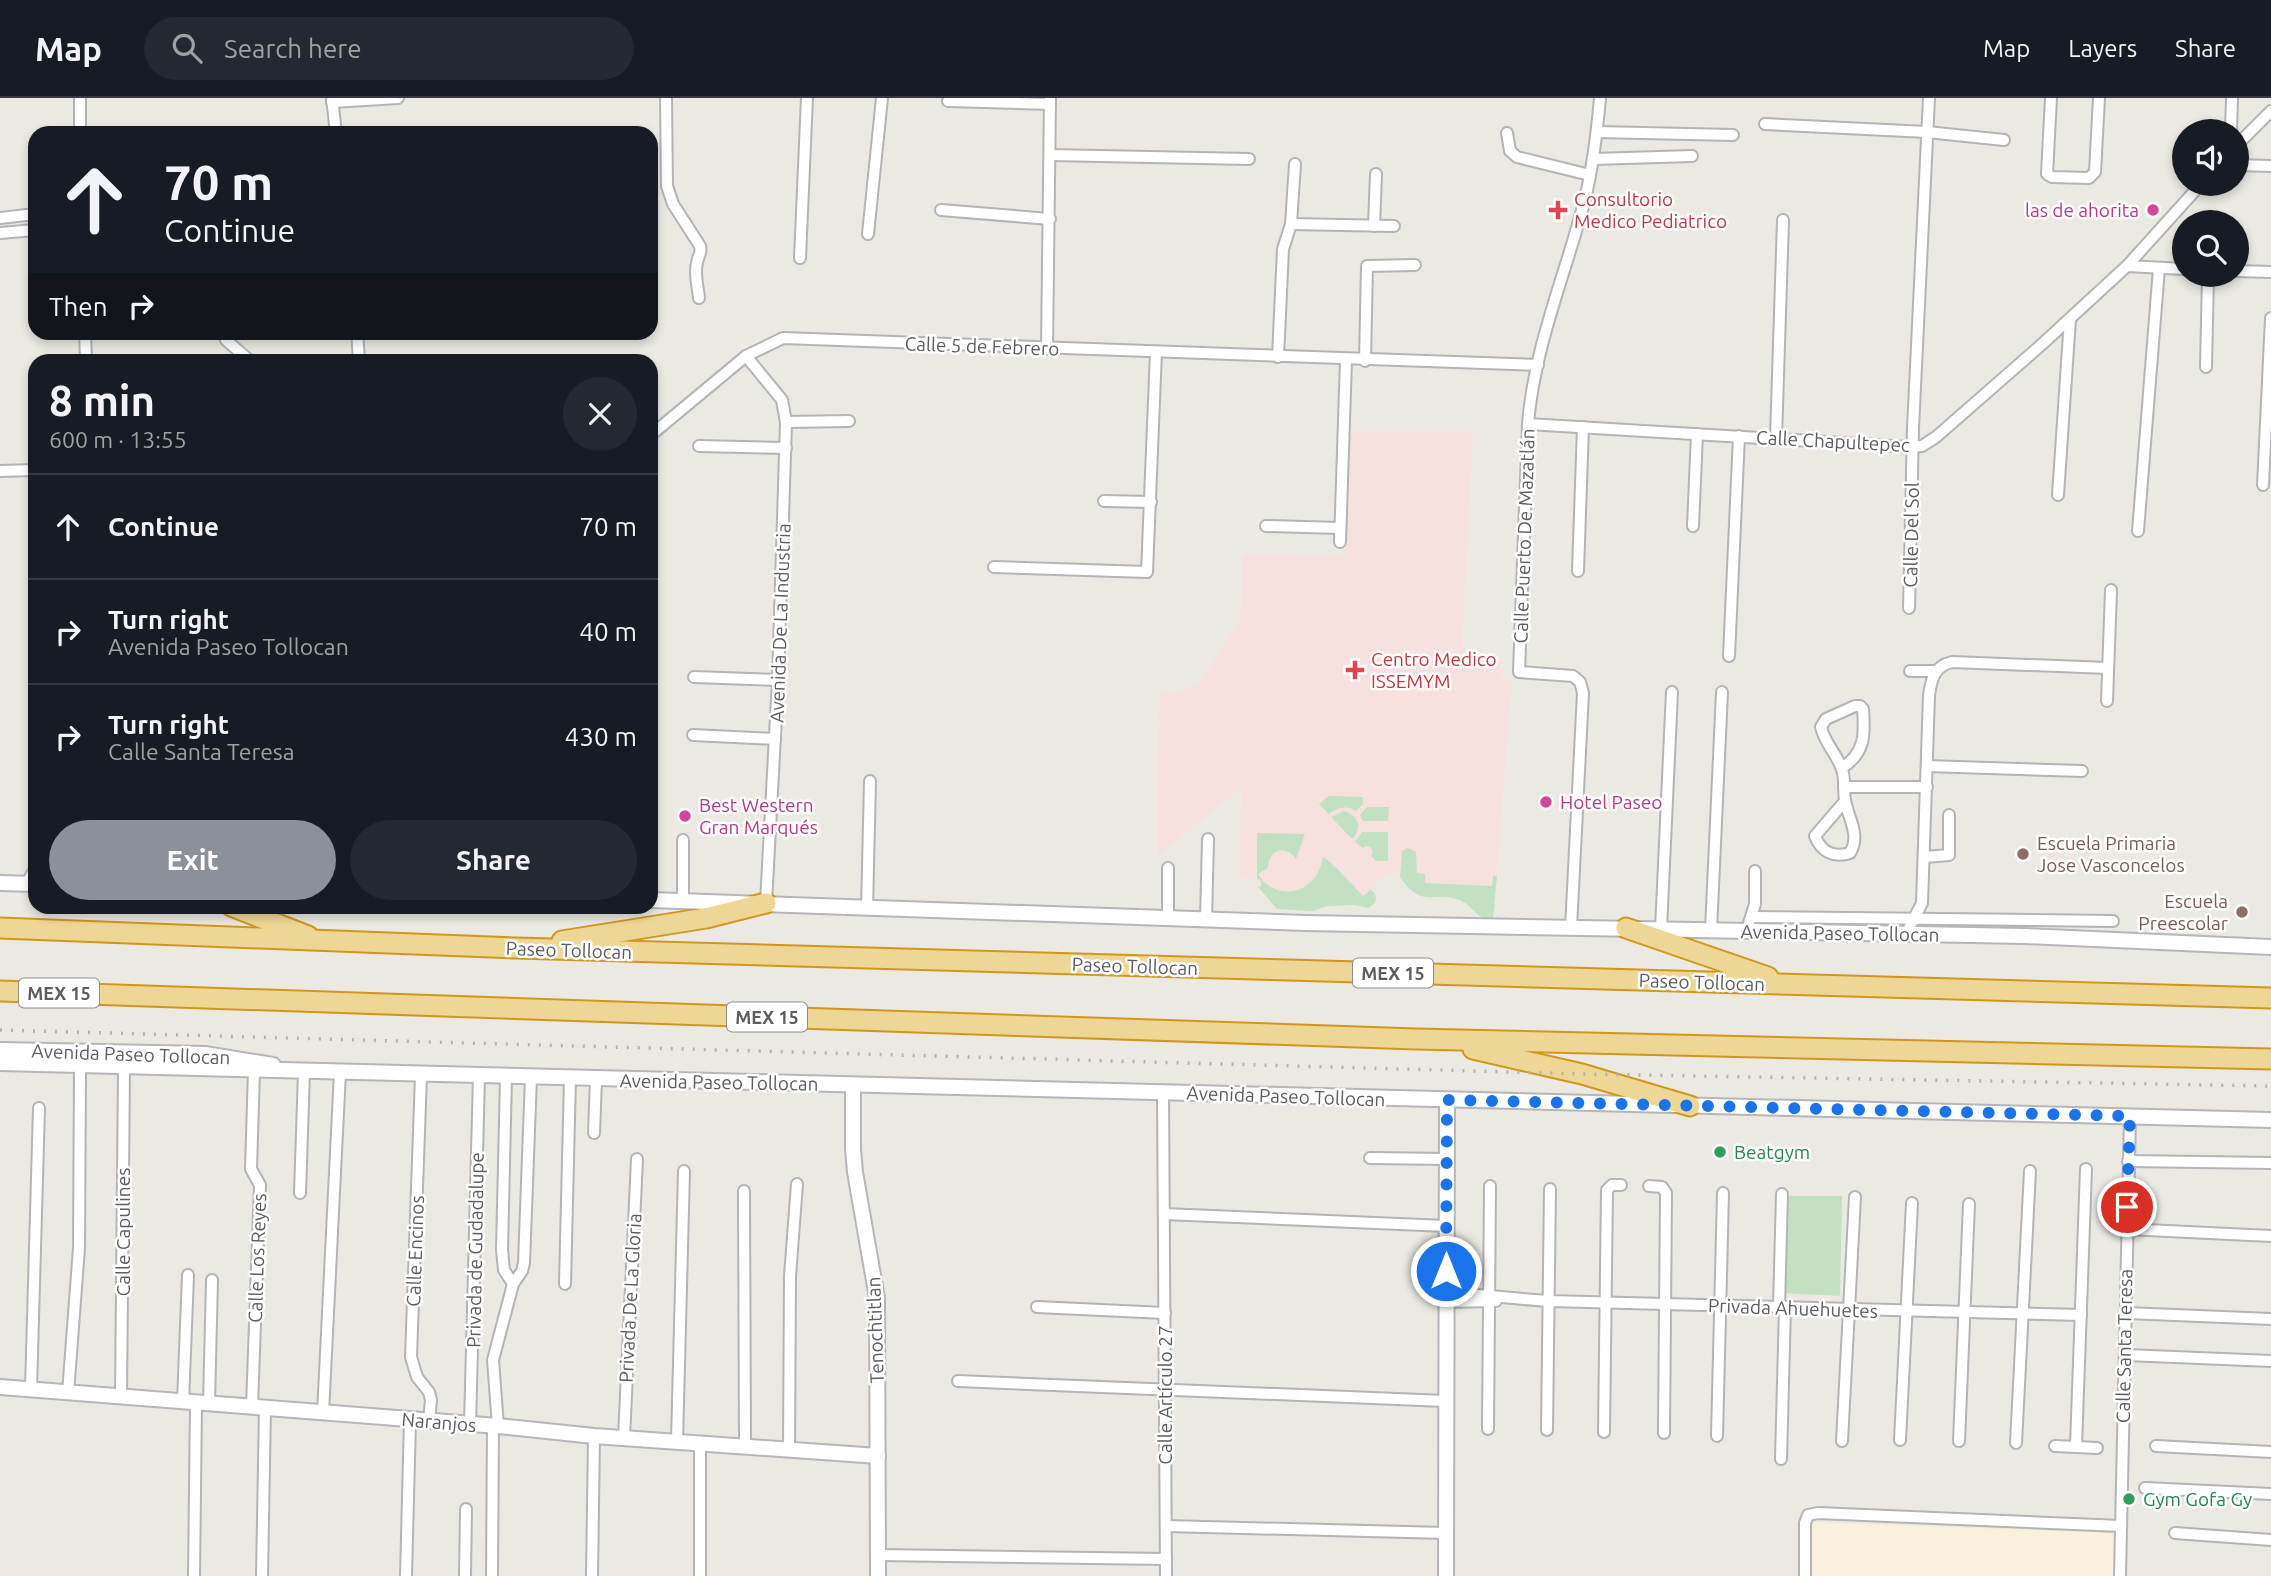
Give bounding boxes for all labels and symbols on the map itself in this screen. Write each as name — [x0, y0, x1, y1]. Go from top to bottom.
place label: Consultorio Medico Pediatrico — [1574, 188, 1727, 232]
place label: las de ahorita — [2025, 199, 2139, 221]
marker: Consultorio Medico Pediatrico — [1548, 200, 1568, 220]
marker: las de ahorita — [2145, 202, 2161, 218]
street label: Calle 5 de Febrero — [904, 332, 1060, 360]
street label: Calle Chapultepec — [1756, 426, 1911, 456]
street label: Calle Puerto De Mazatlán — [1509, 428, 1539, 644]
street label: Calle Del Sol — [1899, 482, 1923, 588]
street label: Avenida De La Industria — [766, 523, 794, 723]
place label: Centro Medico ISSEMYM — [1371, 648, 1497, 692]
marker: Centro Medico ISSEMYM — [1345, 660, 1365, 680]
place label: Hotel Paseo — [1560, 791, 1662, 813]
place label: Best Western Gran Marqués — [699, 794, 818, 838]
marker: Hotel Paseo — [1538, 794, 1554, 810]
marker: Best Western Gran Marqués — [677, 808, 693, 824]
place label: Escuela Primaria Jose Vasconcelos — [2037, 832, 2185, 876]
marker: Escuela Primaria Jose Vasconcelos — [2015, 846, 2031, 862]
place label: Escuela Preescolar — [2138, 890, 2228, 934]
marker: Escuela Preescolar — [2234, 904, 2250, 920]
street label: Avenida Paseo Tollocan — [1740, 920, 1940, 946]
street label: Paseo Tollocan — [505, 937, 633, 963]
street label: Paseo Tollocan — [1071, 953, 1199, 979]
road number: MEX 15 — [1353, 958, 1433, 988]
street label: Paseo Tollocan — [1638, 969, 1766, 995]
road number: MEX 15 — [19, 978, 99, 1008]
road number: MEX 15 — [727, 1002, 807, 1032]
street label: Avenida Paseo Tollocan — [31, 1040, 231, 1068]
street label: Avenida Paseo Tollocan — [619, 1069, 819, 1095]
street label: Avenida Paseo Tollocan — [1186, 1082, 1386, 1110]
place label: Beatgym — [1734, 1141, 1810, 1163]
marker: Beatgym — [1712, 1144, 1728, 1160]
street label: Privada de Gudadalupe — [462, 1152, 488, 1348]
street label: Calle Capulines — [112, 1168, 134, 1296]
pin — [2097, 1177, 2157, 1237]
street label: Calle Los Reyes — [244, 1193, 270, 1323]
street label: Calle Encinos — [402, 1195, 428, 1307]
street label: Privada De La Gloria — [615, 1213, 645, 1383]
position arrow — [1409, 1234, 1483, 1308]
street label: Calle Santa Teresa — [2112, 1269, 2136, 1423]
street label: Tenochtitlan — [862, 1276, 888, 1384]
street label: Privada Ahuehuetes — [1708, 1294, 1878, 1322]
street label: Calle Artículo 27 — [1154, 1325, 1176, 1465]
street label: Naranjos — [401, 1408, 477, 1436]
place label: Gym Gofa Gy — [2143, 1488, 2252, 1510]
marker: Gym Gofa Gy — [2121, 1491, 2137, 1507]

